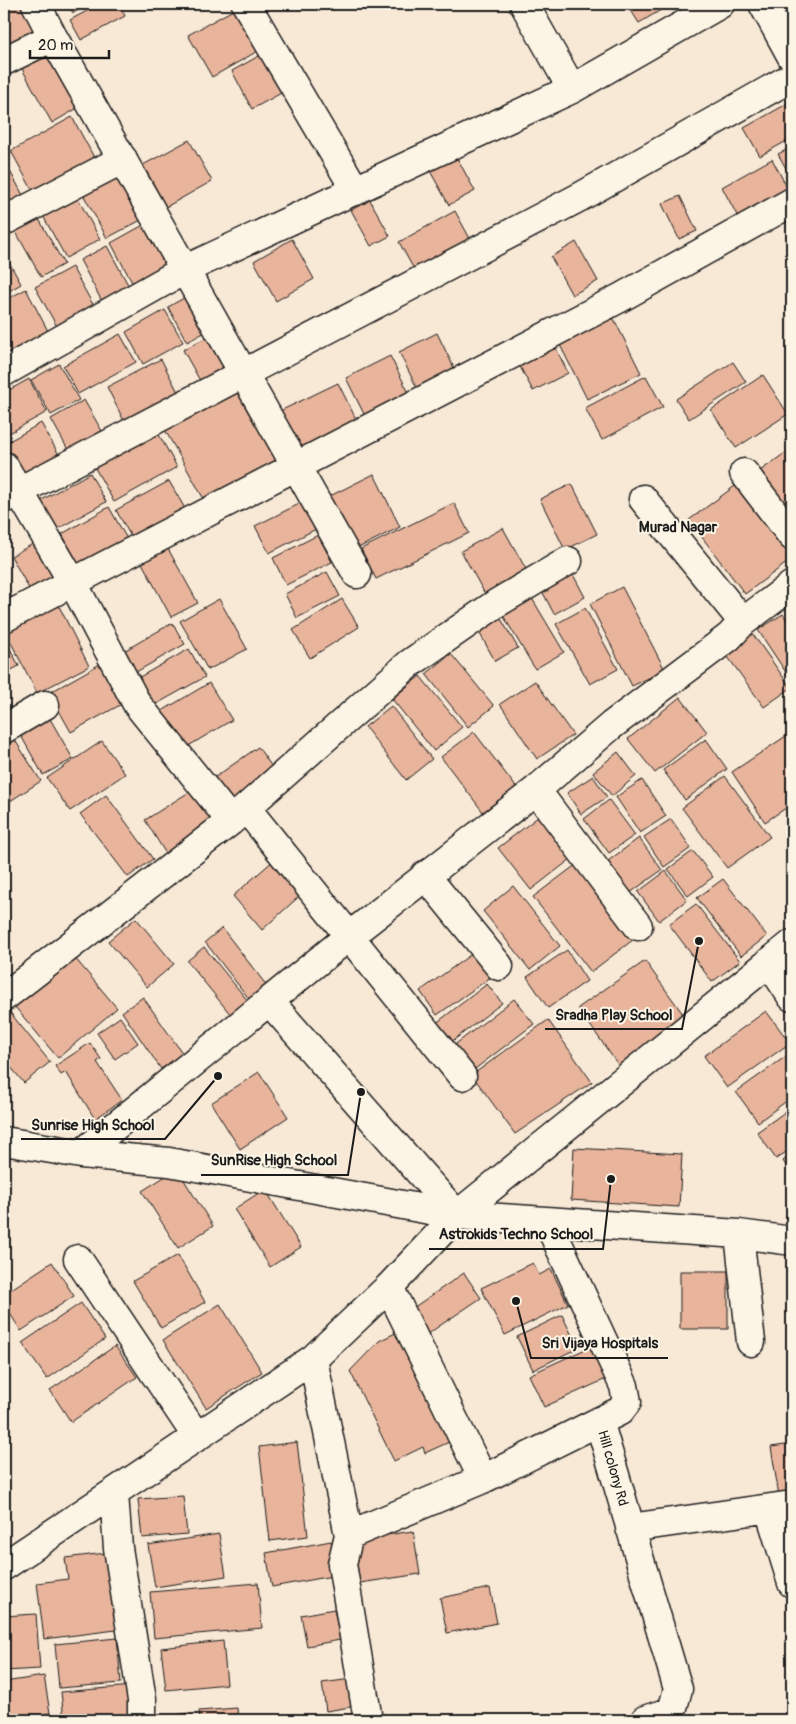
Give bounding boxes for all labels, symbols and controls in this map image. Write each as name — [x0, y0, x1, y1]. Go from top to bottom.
scale bar — [30, 28, 109, 60]
text: 20 m — [38, 36, 73, 55]
district label: Murad Nagar — [639, 518, 718, 537]
callout: Sradha Play School — [545, 999, 682, 1029]
text: Sradha Play School — [555, 1006, 673, 1025]
callout: Sunrise High School — [21, 1109, 165, 1139]
text: Sunrise High School — [31, 1116, 155, 1135]
callout: SunRise High School — [201, 1145, 348, 1175]
text: SunRise High School — [211, 1151, 337, 1170]
callout: Astrokids Techno School — [429, 1219, 603, 1249]
text: Astrokids Techno School — [439, 1225, 593, 1244]
callout: Sri Vijaya Hospitals — [531, 1328, 668, 1358]
text: Sri Vijaya Hospitals — [542, 1334, 658, 1353]
street label: Hill colony Rd — [594, 1428, 632, 1508]

